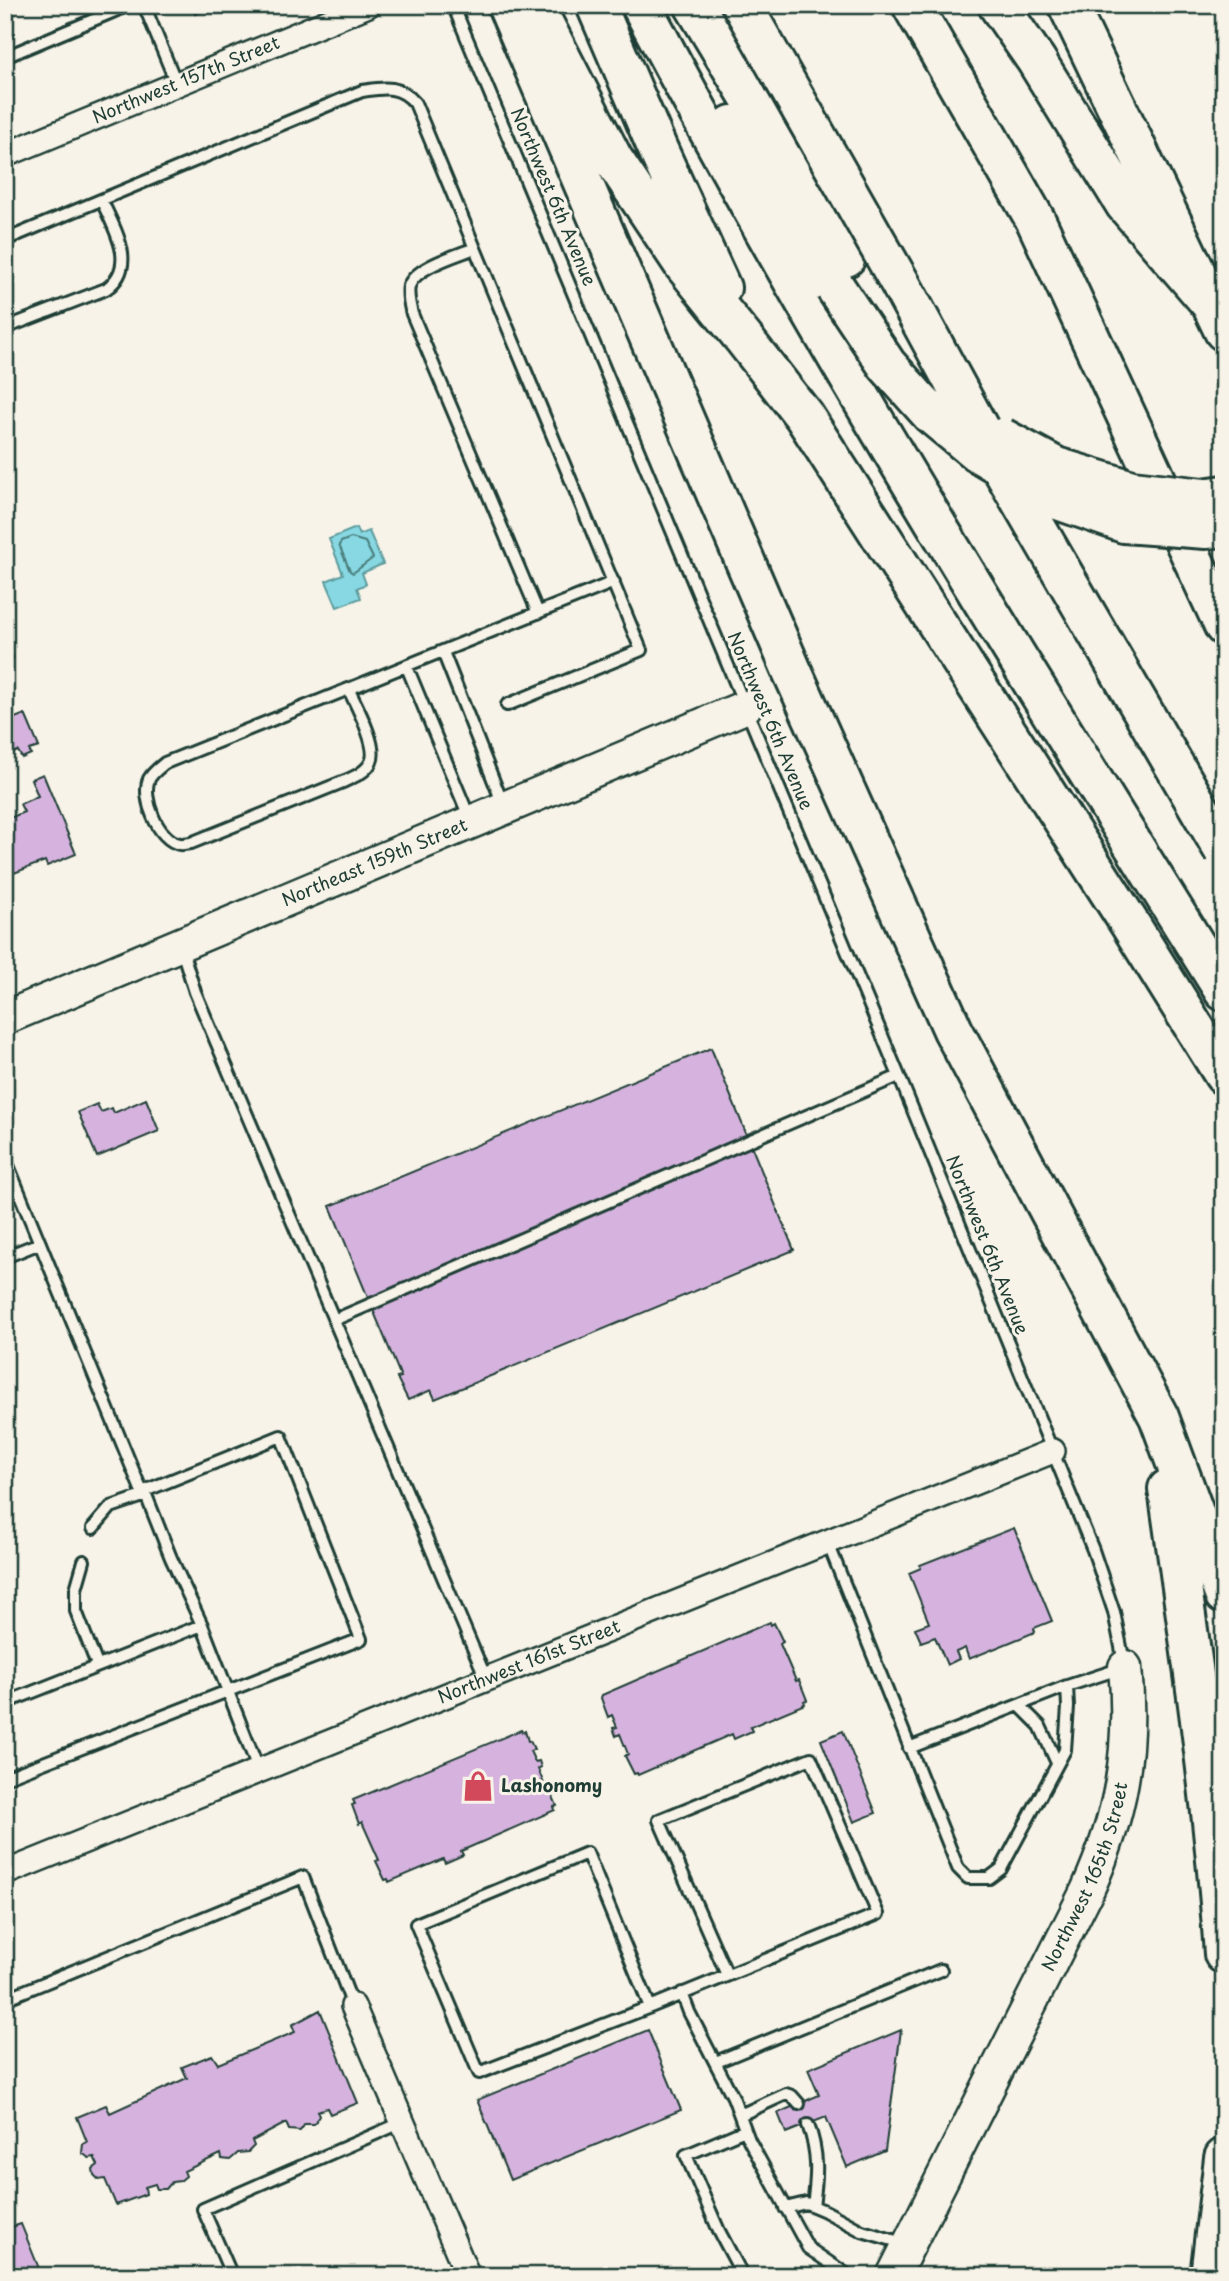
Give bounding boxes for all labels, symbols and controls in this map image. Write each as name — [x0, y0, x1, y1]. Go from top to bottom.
street label: Northwest 157th Street — [88, 28, 283, 130]
street label: Northwest 6th Avenue — [505, 103, 604, 290]
street label: Northwest 6th Avenue — [722, 627, 821, 814]
street label: Northeast 159th Street — [277, 810, 471, 912]
street label: Northwest 6th Avenue — [940, 1151, 1037, 1338]
street label: Northwest 161st Street — [433, 1612, 624, 1709]
shop icon: Lashonomy — [461, 1769, 495, 1803]
place label: Lashonomy — [501, 1771, 602, 1798]
street label: Northwest 165th Street — [1034, 1780, 1134, 1975]

